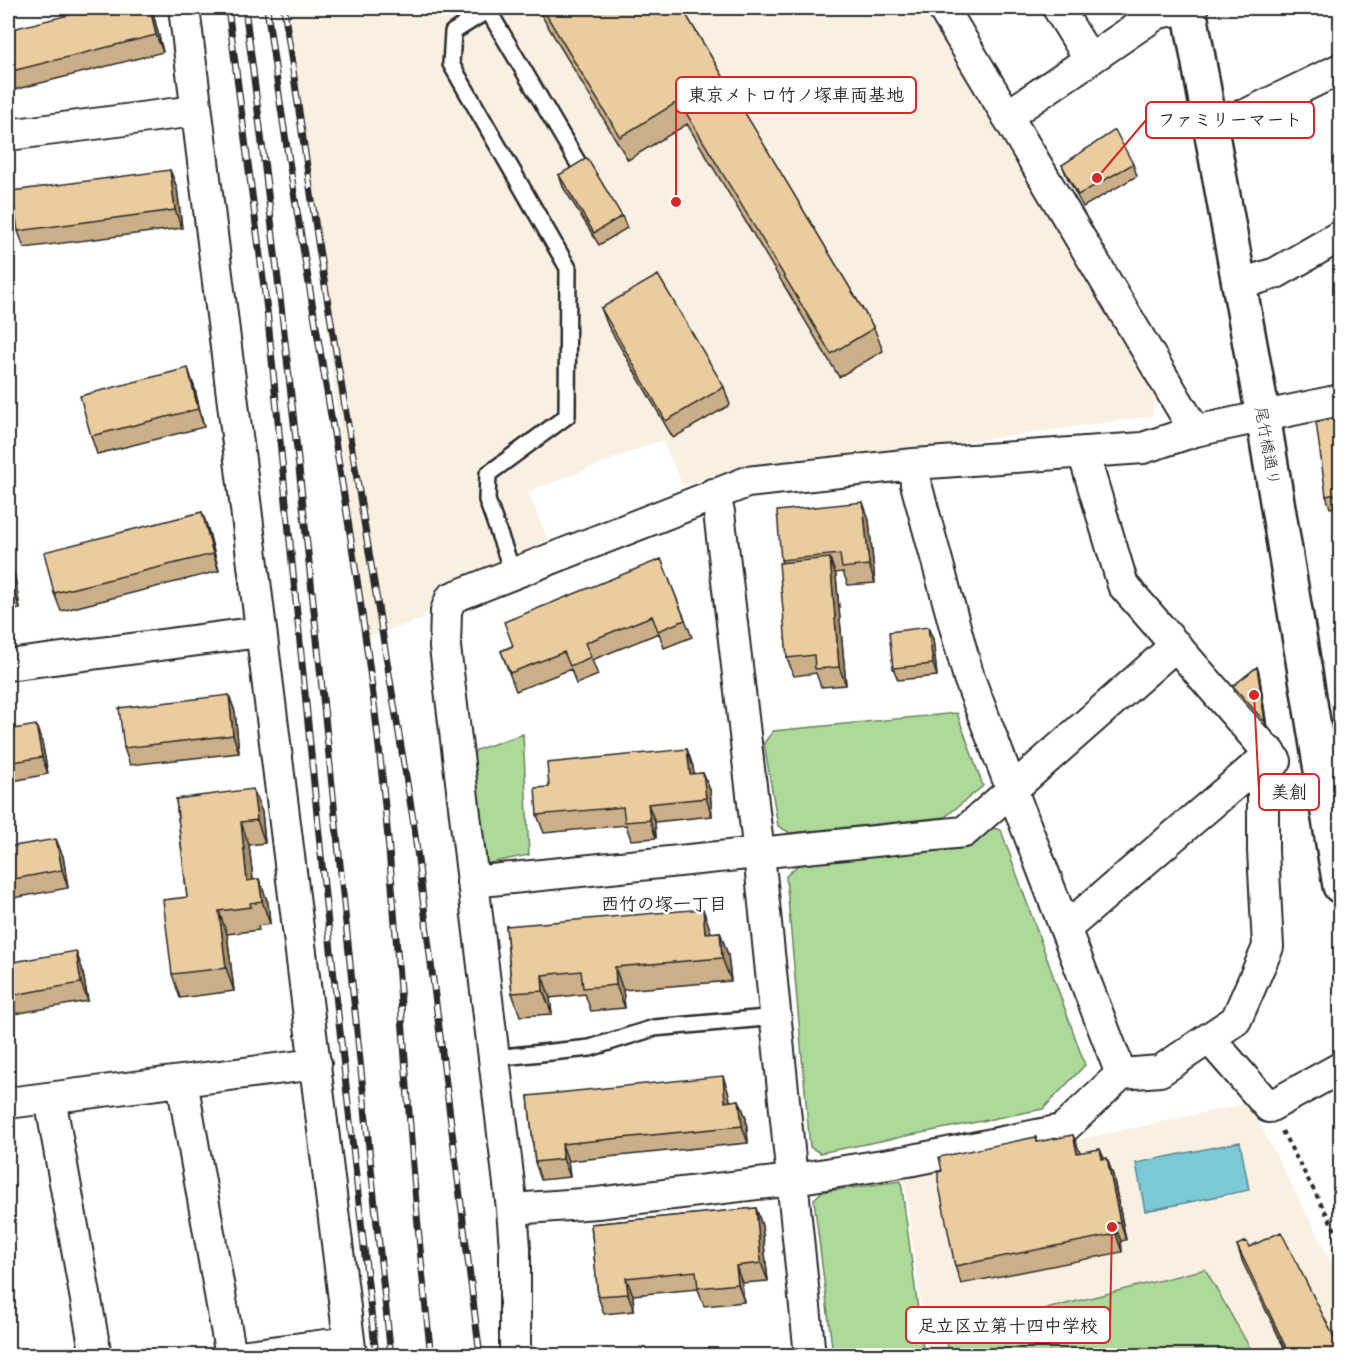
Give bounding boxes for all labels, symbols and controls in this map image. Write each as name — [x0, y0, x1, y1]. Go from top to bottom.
callout: 東京メトロ竹ノ塚車両基地 — [676, 77, 916, 113]
text: 東京メトロ竹ノ塚車両基地 — [688, 83, 904, 106]
callout: ファミリーマート — [1146, 102, 1314, 138]
text: ファミリーマート — [1158, 108, 1302, 131]
street label: 尾竹橋通り — [1251, 405, 1285, 487]
callout: 美創 — [1259, 774, 1319, 810]
text: 美創 — [1271, 780, 1307, 803]
district label: 西竹の塚一丁目 — [601, 892, 727, 915]
callout: 足立区立第十四中学校 — [906, 1307, 1110, 1343]
text: 足立区立第十四中学校 — [918, 1314, 1098, 1337]

